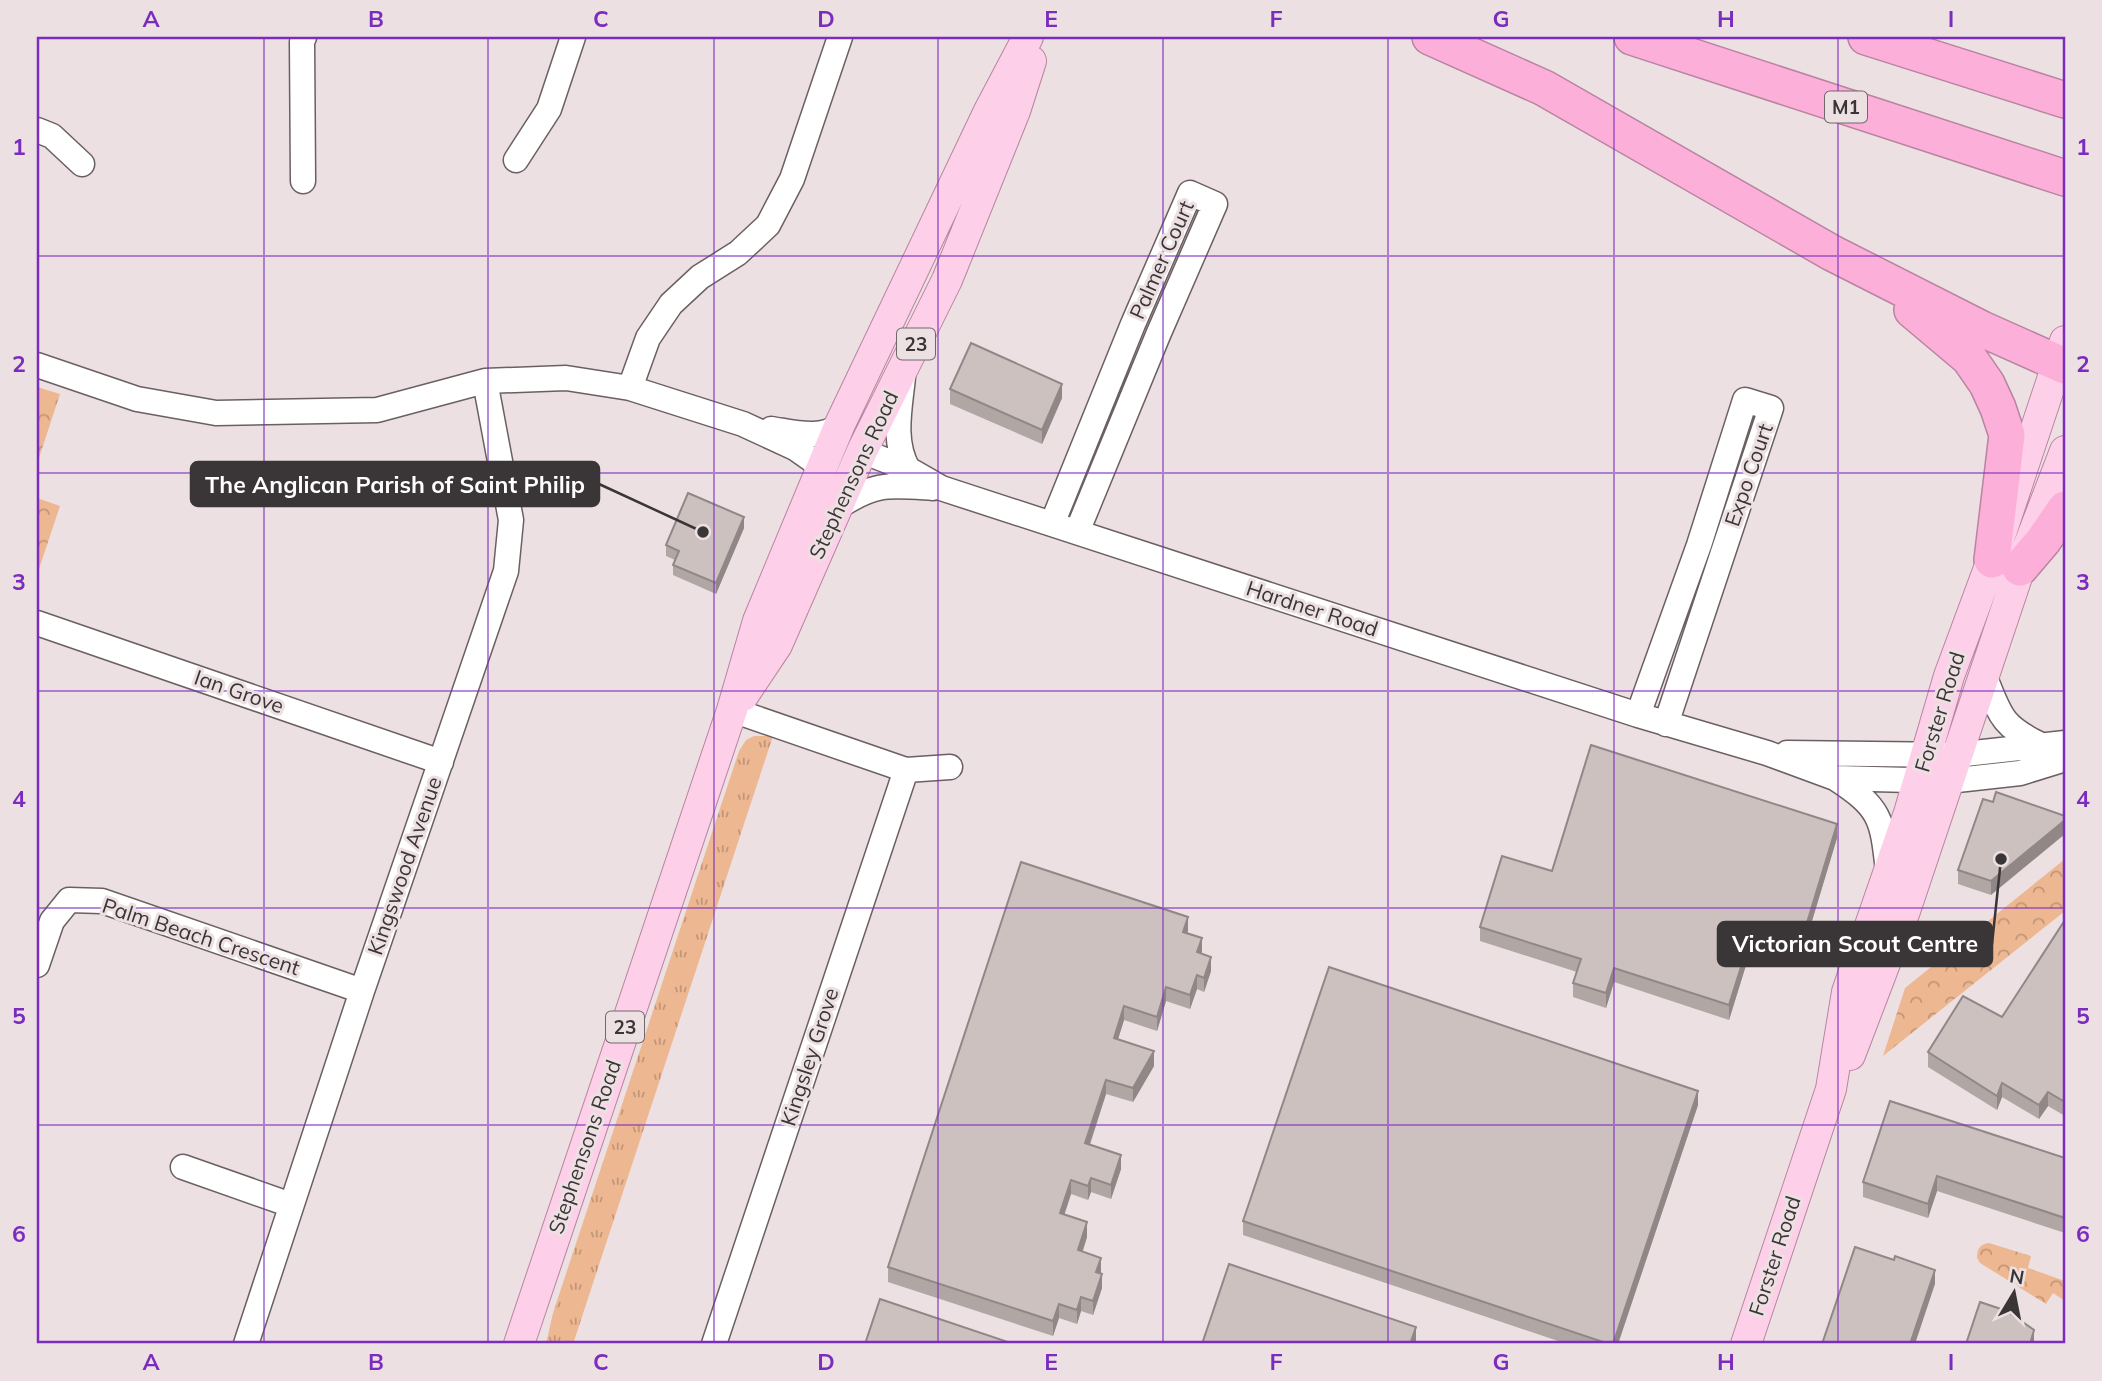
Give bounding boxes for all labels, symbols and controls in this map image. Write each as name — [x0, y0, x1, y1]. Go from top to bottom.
text: A — [142, 4, 160, 33]
text: B — [368, 4, 384, 33]
text: C — [593, 4, 609, 33]
text: D — [817, 4, 835, 33]
text: E — [1044, 4, 1058, 33]
text: F — [1269, 4, 1283, 33]
text: G — [1492, 4, 1510, 33]
text: H — [1717, 4, 1735, 33]
text: I — [1948, 4, 1954, 33]
road number: M1 — [1825, 92, 1867, 122]
text: 1 — [12, 132, 26, 161]
text: 1 — [2076, 132, 2090, 161]
street label: Palmer Court — [1123, 196, 1199, 323]
road number: 23 — [897, 328, 935, 360]
text: 2 — [12, 349, 26, 378]
text: 2 — [2076, 349, 2090, 378]
street label: Stephensons Road — [803, 386, 903, 563]
street label: Expo Court — [1718, 420, 1778, 529]
callout: The Anglican Parish of Saint Philip — [191, 462, 599, 506]
text: The Anglican Parish of Saint Philip — [205, 470, 585, 499]
text: 3 — [12, 567, 26, 596]
text: 3 — [2076, 567, 2090, 596]
street label: Hardner Road — [1243, 575, 1382, 642]
street label: Forster Road — [1908, 648, 1970, 775]
street label: Ian Grove — [191, 664, 287, 718]
street label: Kingswood Avenue — [361, 773, 447, 958]
text: 4 — [12, 784, 26, 813]
text: 4 — [2076, 784, 2090, 813]
street label: Palm Beach Crescent — [99, 892, 303, 980]
callout: Victorian Scout Centre — [1718, 922, 1992, 966]
text: Victorian Scout Centre — [1731, 929, 1978, 958]
street label: Kingsley Grove — [774, 984, 844, 1129]
text: 5 — [12, 1001, 26, 1030]
text: 5 — [2076, 1001, 2090, 1030]
road number: 23 — [606, 1012, 644, 1042]
street label: Stephensons Road — [542, 1056, 626, 1237]
street label: Forster Road — [1742, 1192, 1806, 1319]
text: 6 — [12, 1219, 26, 1248]
text: 6 — [2076, 1219, 2090, 1248]
north arrow — [1980, 1258, 2050, 1328]
text: N — [2008, 1263, 2026, 1289]
text: A — [142, 1347, 160, 1376]
text: B — [368, 1347, 384, 1376]
text: C — [593, 1347, 609, 1376]
text: D — [817, 1347, 835, 1376]
text: E — [1044, 1347, 1058, 1376]
text: F — [1269, 1347, 1283, 1376]
text: G — [1492, 1347, 1510, 1376]
text: H — [1717, 1347, 1735, 1376]
text: I — [1948, 1347, 1954, 1376]

